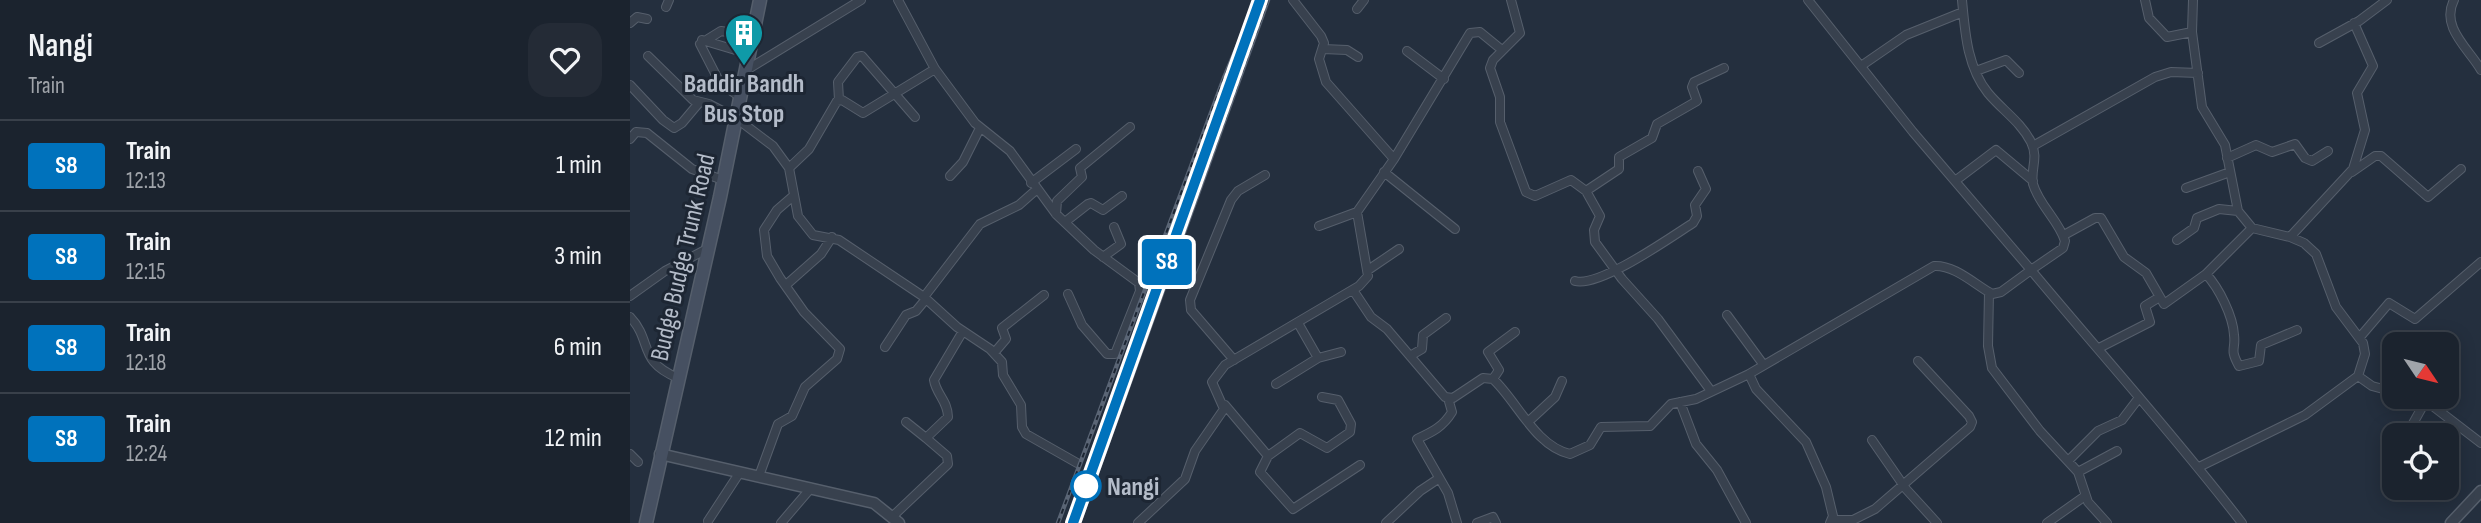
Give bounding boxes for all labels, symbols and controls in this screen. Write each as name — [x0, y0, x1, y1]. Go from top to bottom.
building icon: Baddir Bandh Bus Stop — [723, 12, 765, 67]
button: heart — [528, 23, 602, 97]
text: Nangi — [28, 26, 93, 66]
place label: Baddir Bandh Bus Stop — [684, 69, 804, 130]
text: Train — [28, 72, 65, 100]
text: Train — [126, 136, 171, 167]
text: 1 min — [556, 150, 602, 181]
text: S8 — [55, 151, 78, 180]
street label: Budge Budge Trunk Road — [645, 151, 722, 364]
text: 12:13 — [126, 167, 166, 195]
text: Train — [126, 227, 171, 258]
line badge: S8 — [1135, 239, 1198, 285]
text: 3 min — [554, 241, 602, 272]
text: S8 — [55, 242, 78, 271]
text: S8 — [1156, 247, 1178, 276]
text: 12:15 — [126, 258, 165, 286]
text: Train — [126, 318, 171, 349]
text: 6 min — [554, 332, 602, 363]
north arrow — [2382, 332, 2459, 410]
map controls — [2382, 332, 2459, 500]
text: S8 — [55, 333, 78, 362]
text: 12:18 — [126, 349, 166, 377]
text: Train — [126, 409, 171, 440]
text: 12 min — [545, 423, 602, 454]
button: locate — [2382, 423, 2459, 500]
text: S8 — [55, 424, 78, 453]
text: 12:24 — [126, 440, 167, 468]
marker: Nangi — [1071, 471, 1101, 501]
place label: Nangi — [1107, 472, 1159, 503]

